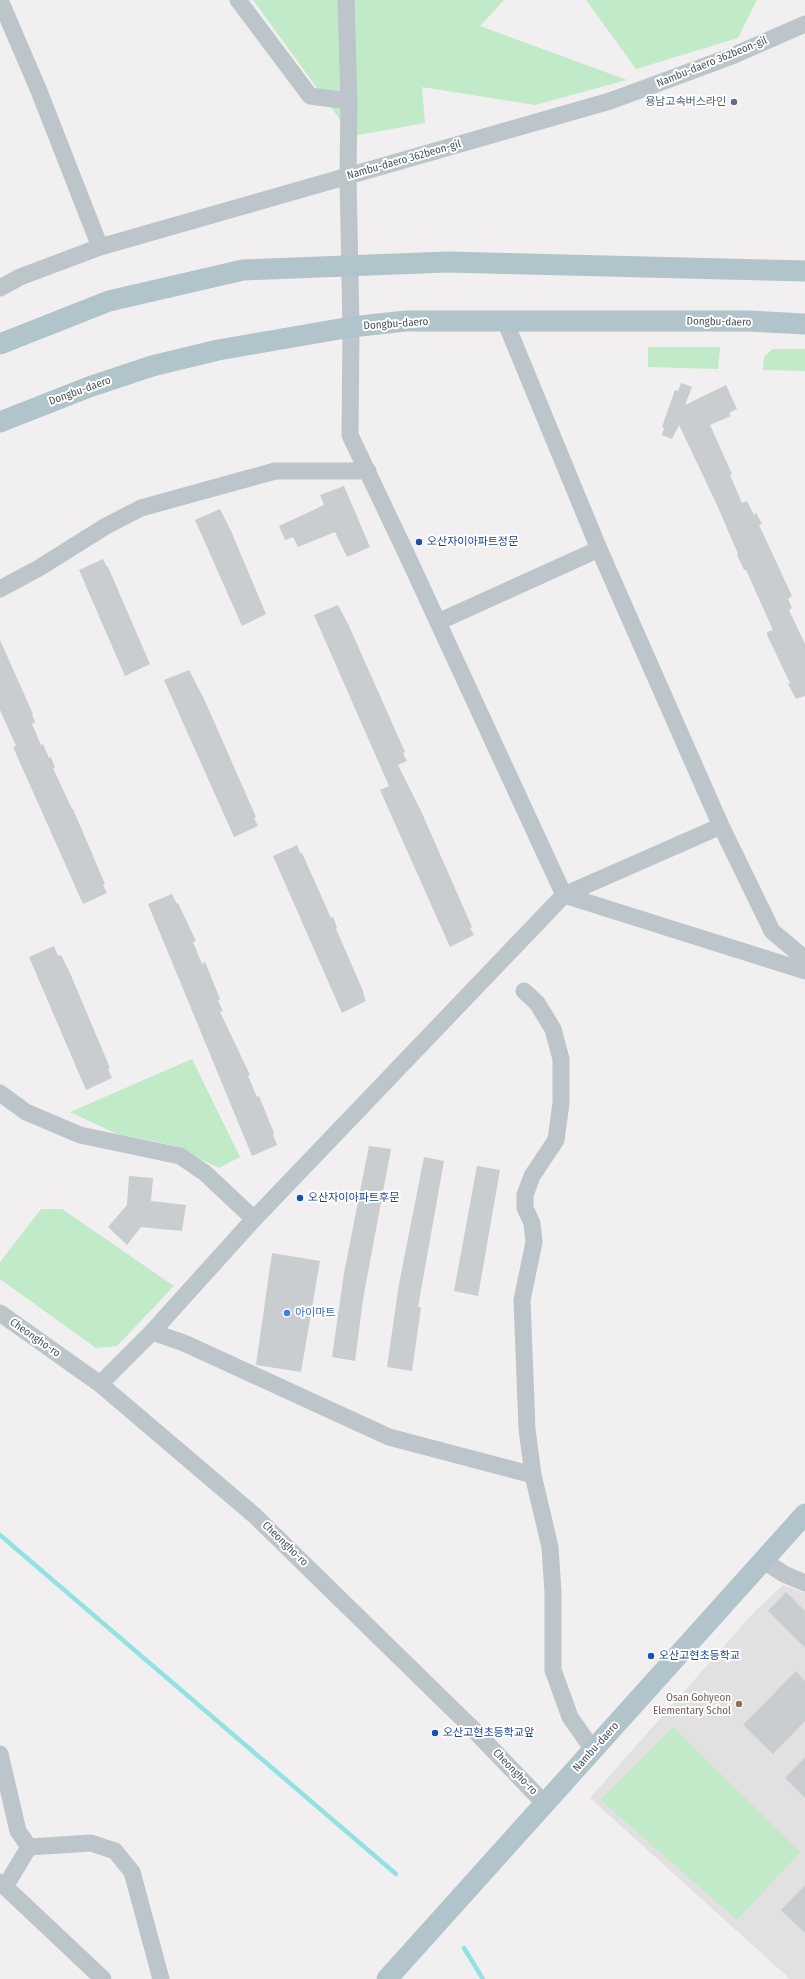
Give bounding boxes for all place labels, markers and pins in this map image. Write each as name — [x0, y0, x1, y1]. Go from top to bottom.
place label: 용남고속버스라인 — [645, 95, 726, 109]
marker: 용남고속버스라인 — [729, 97, 739, 107]
place label: 오산자이아파트정문 — [427, 535, 518, 549]
marker: 오산자이아파트정문 — [414, 537, 424, 547]
place label: 오산자이아파트후문 — [308, 1191, 399, 1205]
marker: 오산자이아파트후문 — [295, 1193, 305, 1203]
place label: 아이마트 — [295, 1306, 335, 1320]
marker: 아이마트 — [282, 1308, 292, 1318]
place label: 오산고현초등학교 — [659, 1649, 740, 1663]
marker: 오산고현초등학교 — [646, 1651, 656, 1661]
place label: Osan Gohyeon Elementary Schol — [653, 1691, 731, 1717]
marker: Osan Gohyeon Elementary Schol — [734, 1699, 744, 1709]
place label: 오산고현초등학교앞 — [443, 1726, 534, 1740]
marker: 오산고현초등학교앞 — [430, 1728, 440, 1738]

